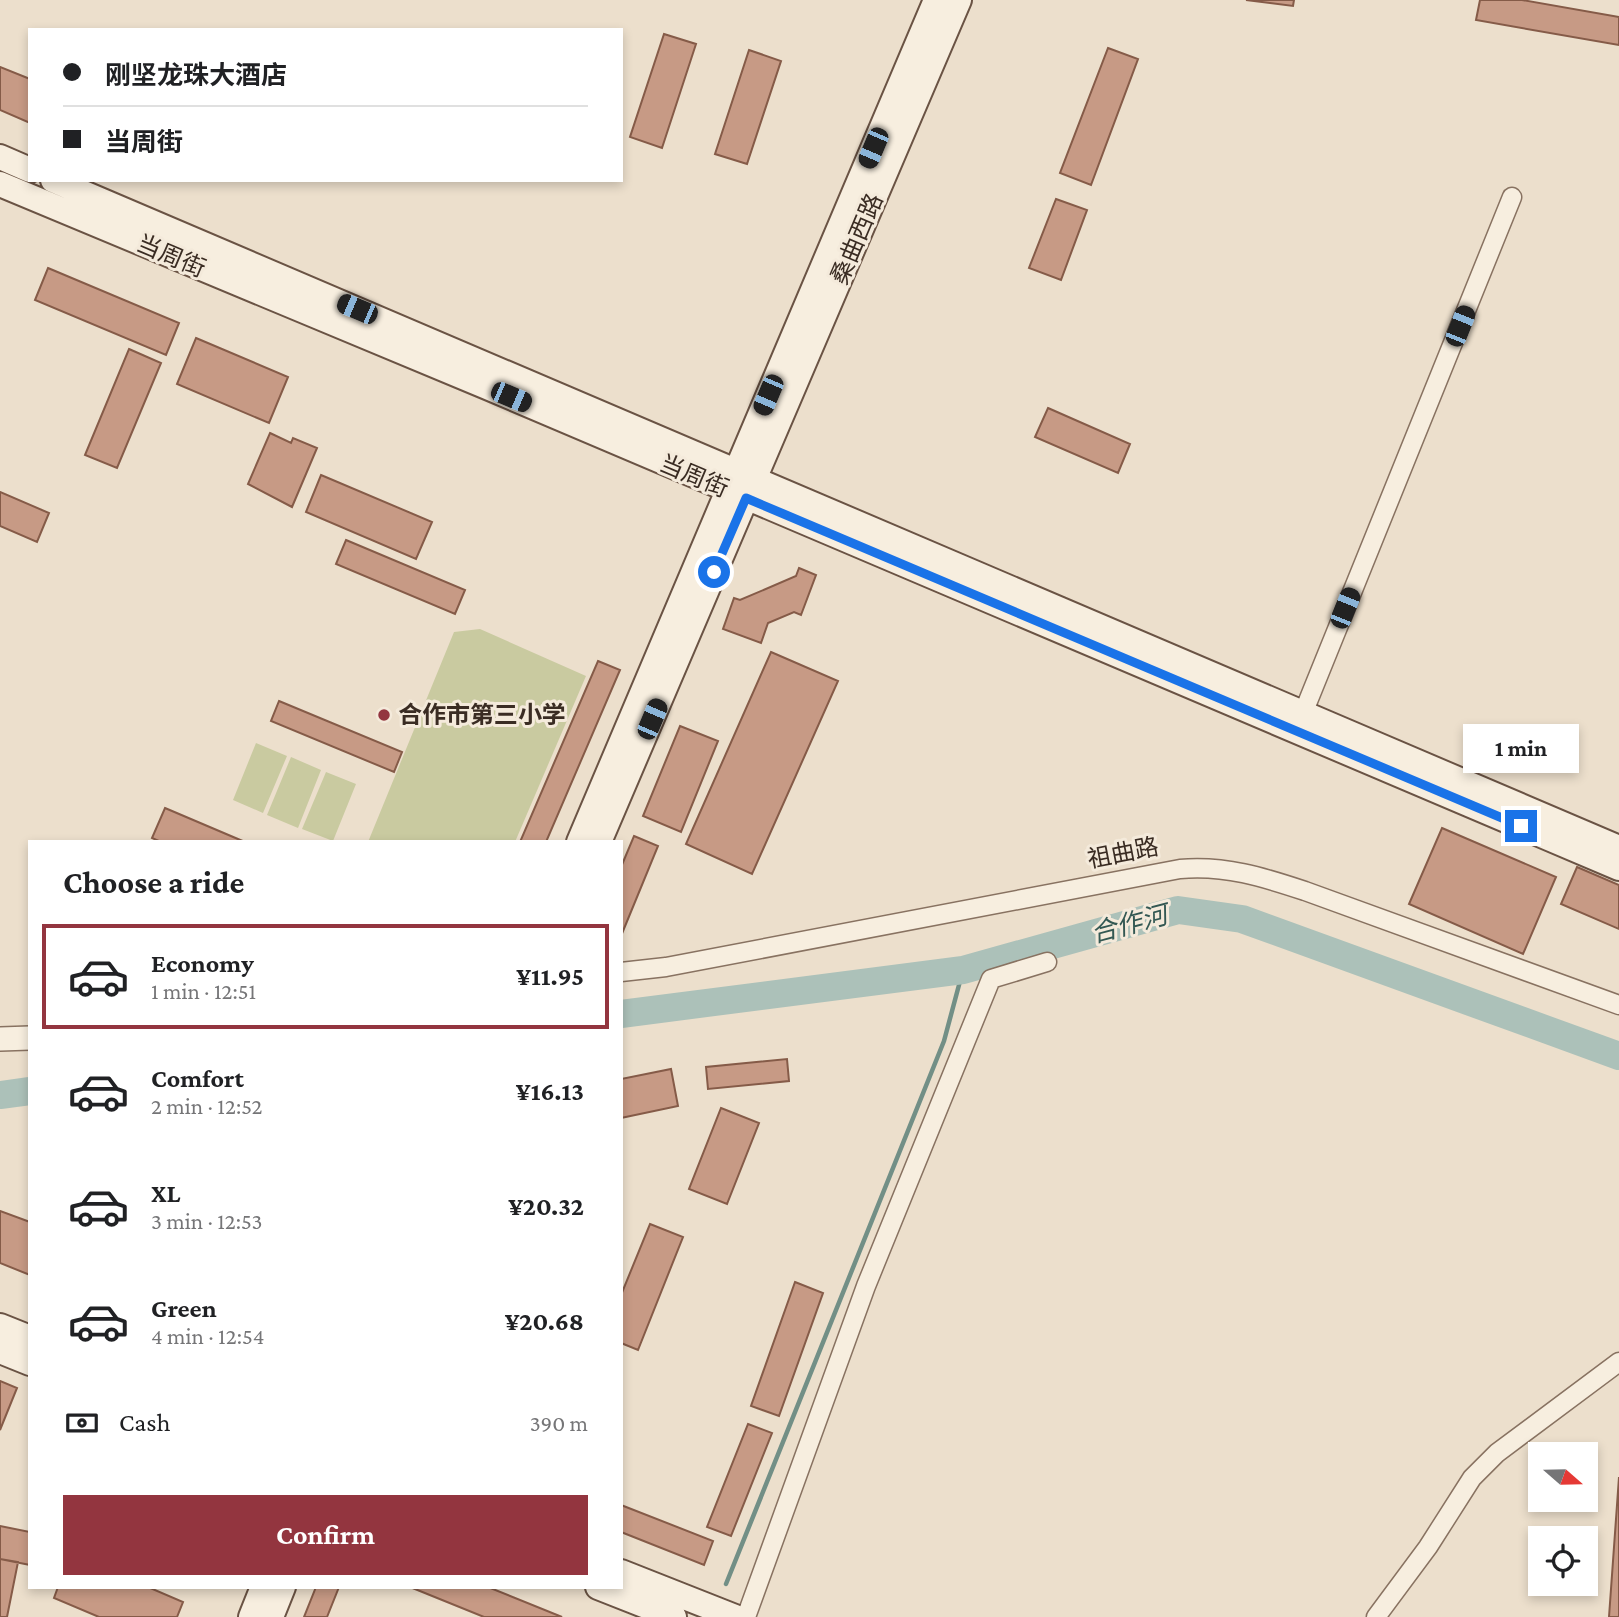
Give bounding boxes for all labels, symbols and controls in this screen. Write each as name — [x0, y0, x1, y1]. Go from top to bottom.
text: 刚坚龙珠大酒店 — [105, 61, 287, 90]
car — [856, 125, 891, 171]
text: 当周街 — [105, 128, 183, 157]
street label: 桑曲西路 — [825, 189, 888, 288]
street label: 当周街 — [133, 229, 210, 282]
car — [334, 291, 381, 327]
car — [1443, 303, 1478, 349]
car — [751, 372, 786, 418]
car — [488, 379, 535, 415]
street label: 当周街 — [656, 449, 733, 502]
route start — [698, 556, 730, 588]
car — [1328, 585, 1363, 631]
car — [635, 696, 670, 742]
place label: 合作市第三小学 — [398, 701, 566, 728]
marker: 合作市第三小学 — [376, 707, 392, 723]
callout: 1 min — [1463, 724, 1579, 774]
text: 1 min — [1495, 735, 1547, 761]
route end — [1505, 810, 1537, 842]
street label: 祖曲路 — [1085, 832, 1161, 873]
text: Choose a ride — [63, 864, 244, 900]
water label: 合作河 — [1088, 899, 1175, 949]
icon: car — [67, 945, 130, 1008]
text: Economy — [151, 949, 254, 978]
text: ¥11.95 — [516, 962, 584, 991]
text: 1 min · 12:51 — [151, 978, 256, 1004]
icon: car — [67, 1060, 130, 1123]
text: Comfort — [151, 1064, 244, 1093]
text: ¥16.13 — [516, 1077, 584, 1106]
text: 2 min · 12:52 — [151, 1093, 262, 1119]
icon: car — [67, 1175, 130, 1238]
text: XL — [151, 1179, 180, 1208]
text: ¥20.32 — [508, 1192, 584, 1221]
text: 3 min · 12:53 — [151, 1208, 263, 1234]
icon: car — [67, 1290, 130, 1353]
text: Green — [151, 1294, 217, 1323]
text: ¥20.68 — [505, 1307, 584, 1336]
text: 4 min · 12:54 — [151, 1323, 265, 1349]
icon: cash — [63, 1404, 101, 1442]
text: Cash — [119, 1408, 170, 1437]
text: 390 m — [530, 1410, 588, 1436]
north arrow — [1528, 1442, 1598, 1512]
map controls — [1528, 1442, 1598, 1596]
button: Confirm — [63, 1495, 588, 1575]
button: locate — [1528, 1526, 1598, 1596]

